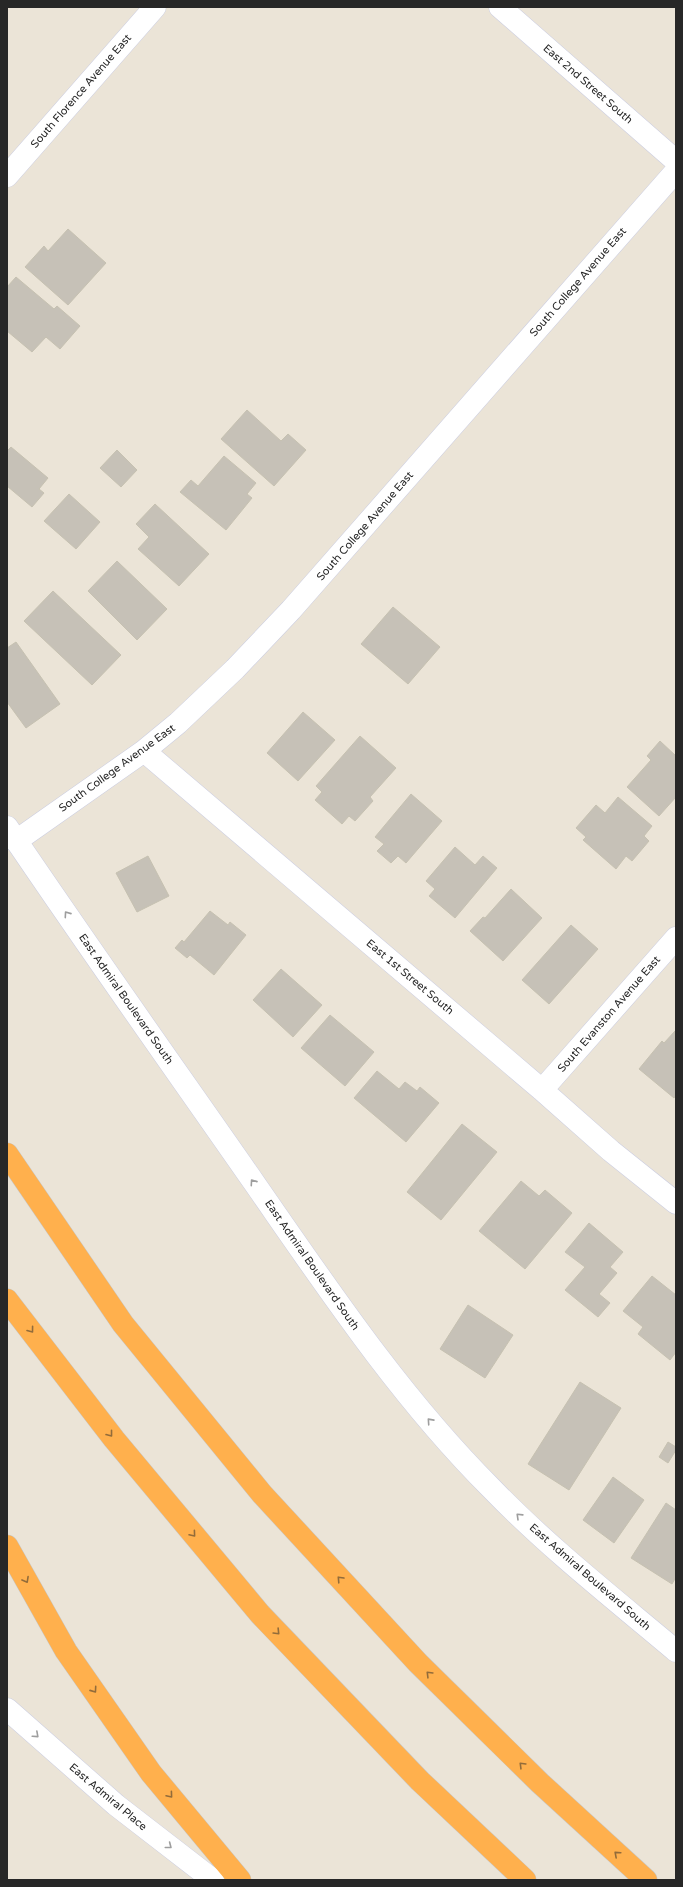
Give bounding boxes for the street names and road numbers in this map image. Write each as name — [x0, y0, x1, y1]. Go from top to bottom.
street label: South Florence Avenue East — [28, 31, 134, 151]
street label: East 2nd Street South — [541, 42, 635, 126]
street label: South College Avenue East — [527, 225, 629, 339]
street label: South College Avenue East — [314, 469, 416, 583]
street label: South College Avenue East — [56, 721, 178, 815]
street label: East Admiral Boulevard South — [76, 931, 176, 1067]
street label: East 1st Street South — [364, 937, 456, 1017]
street label: South Evanston Avenue East — [555, 953, 663, 1075]
street label: East Admiral Boulevard South — [262, 1197, 362, 1333]
street label: East Admiral Boulevard South — [527, 1521, 653, 1633]
street label: East Admiral Place — [66, 1761, 150, 1833]

